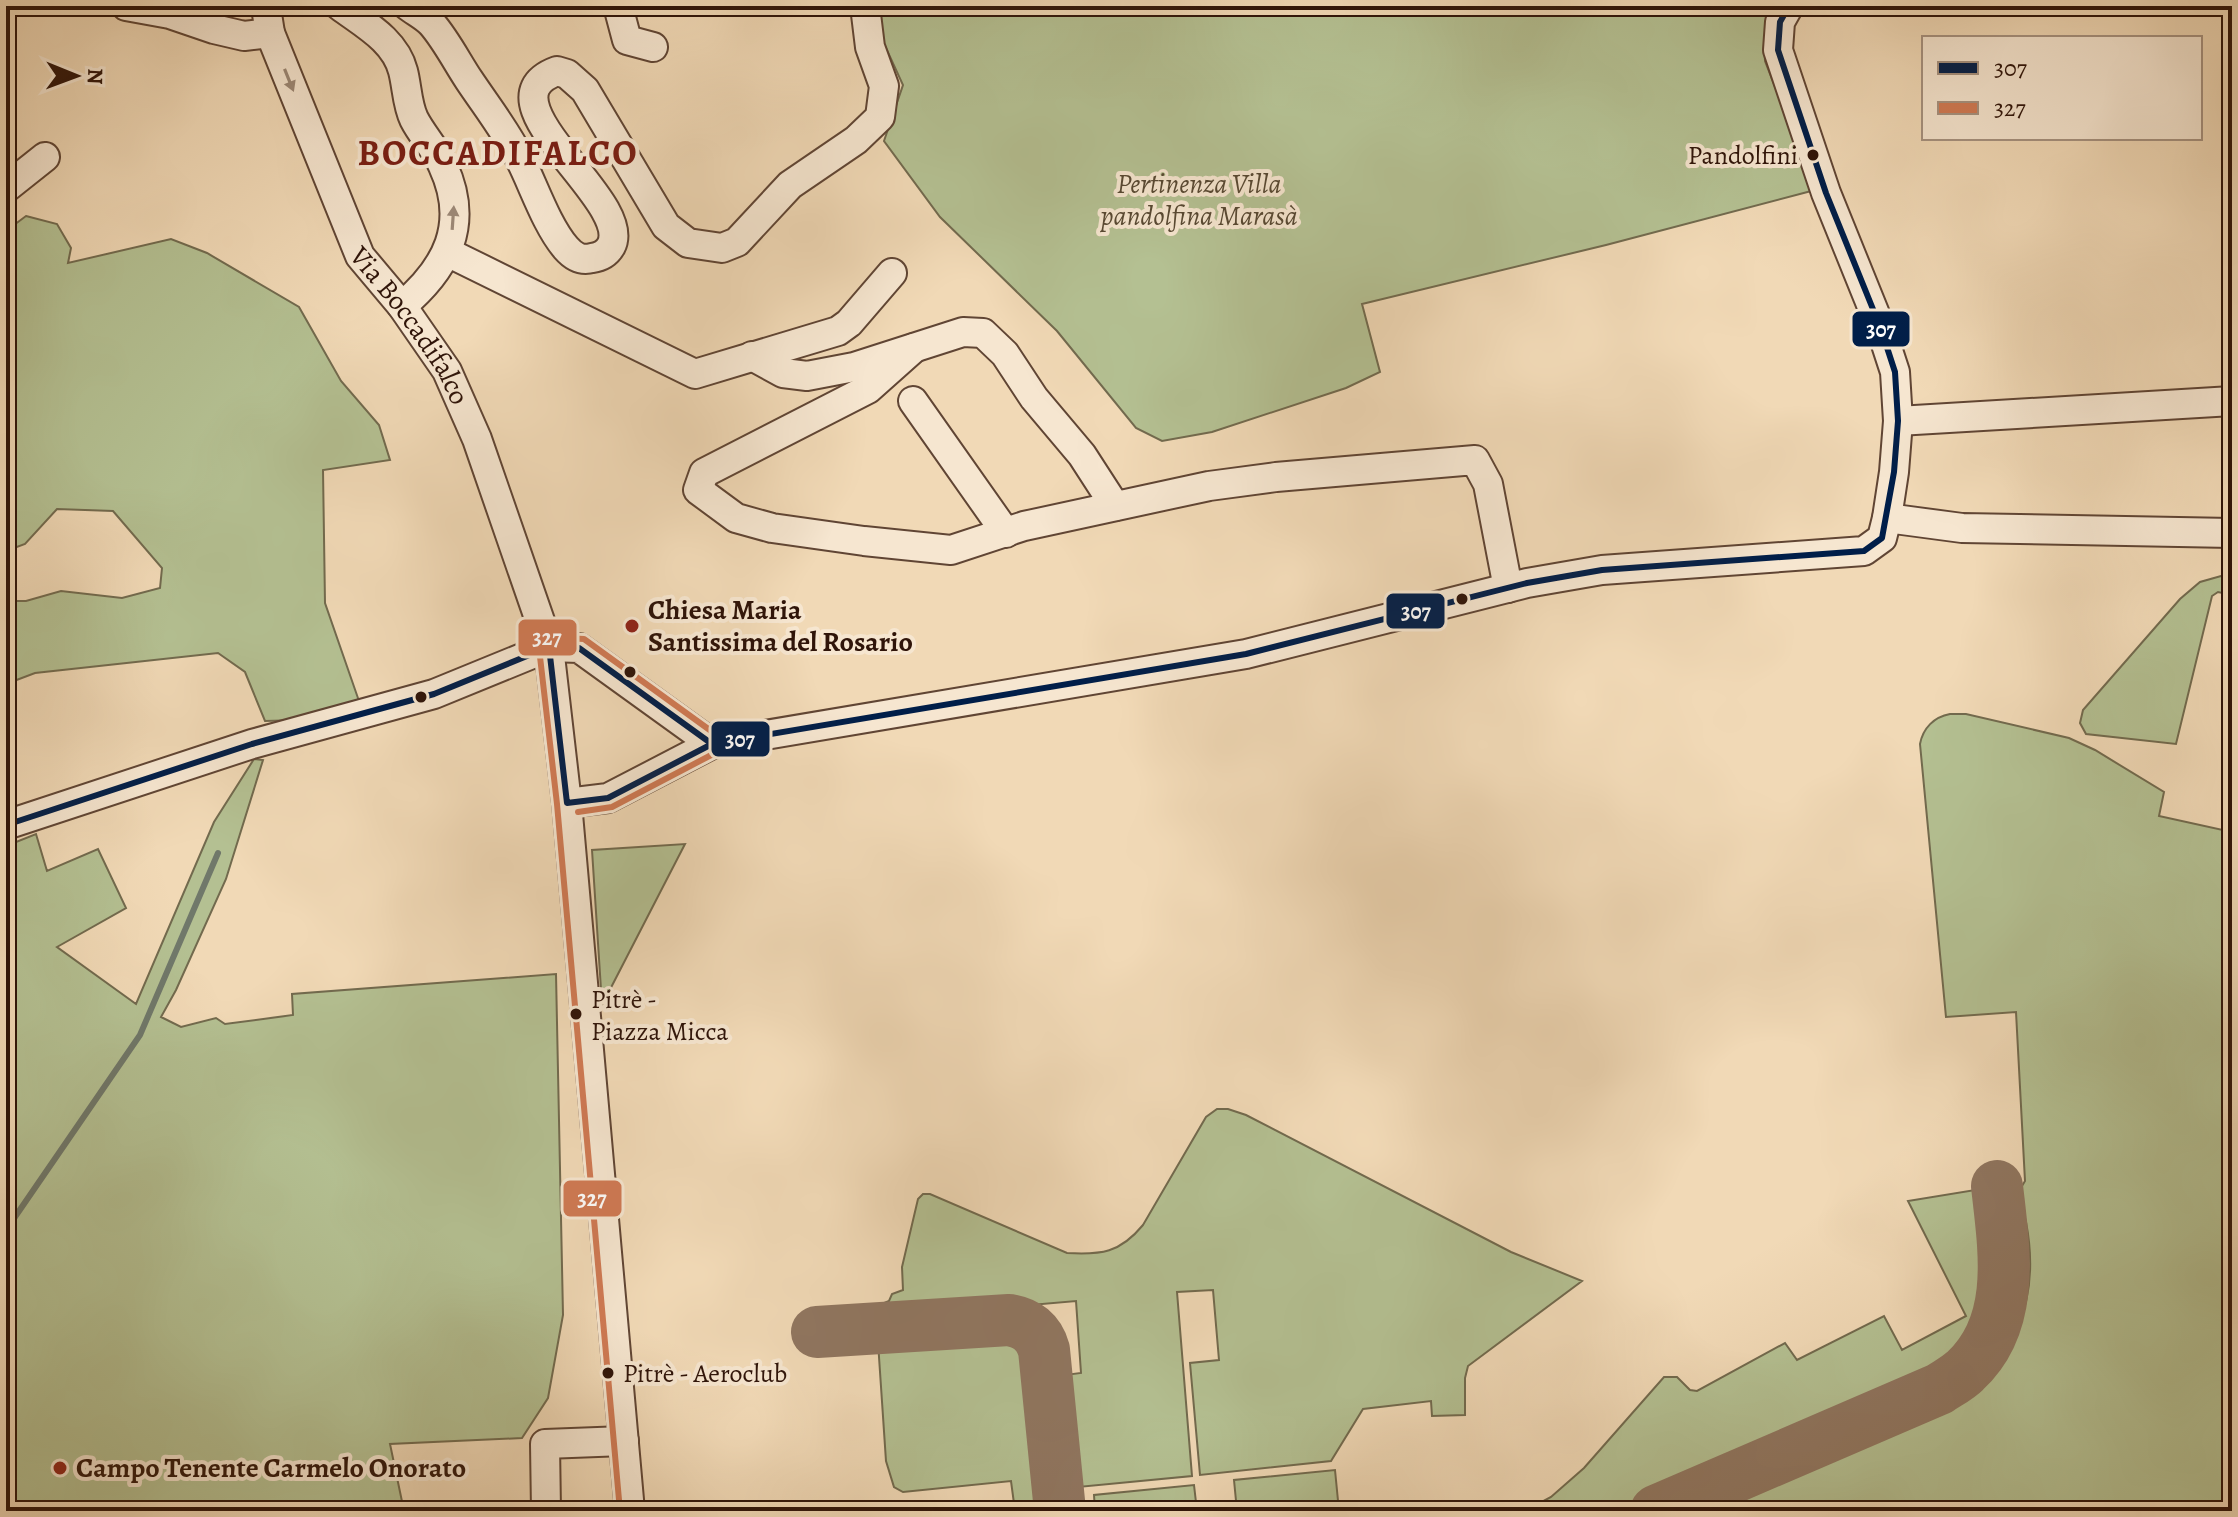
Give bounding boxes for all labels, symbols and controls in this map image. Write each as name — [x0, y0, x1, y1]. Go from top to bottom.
north arrow — [36, 36, 116, 116]
legend — [1922, 36, 2202, 140]
text: 307 — [1994, 52, 2028, 84]
text: N — [80, 68, 110, 85]
one-way arrow — [282, 68, 295, 92]
text: 327 — [1994, 92, 2026, 124]
district label: BOCCADIFALCO — [357, 128, 639, 177]
place label: Pandolfini — [1688, 138, 1798, 173]
marker: Pandolfini — [1805, 147, 1821, 163]
park label: Pertinenza Villa pandolfina Marasà — [1099, 165, 1298, 235]
one-way arrow — [447, 206, 460, 231]
street label: Via Boccadifalco — [340, 238, 478, 411]
line badge: 307 — [1851, 310, 1911, 348]
text: 307 — [1866, 315, 1897, 345]
place label: Chiesa Maria Santissima del Rosario — [648, 591, 913, 661]
unlabelled marker — [1454, 591, 1470, 607]
line badge: 307 — [1385, 592, 1446, 630]
text: 307 — [1401, 597, 1432, 627]
marker: Chiesa Maria Santissima del Rosario — [623, 617, 641, 635]
line badge: 327 — [517, 618, 578, 657]
text: 327 — [532, 623, 562, 653]
unlabelled marker — [622, 664, 638, 680]
unlabelled marker — [413, 689, 429, 705]
line badge: 307 — [710, 720, 771, 758]
text: 307 — [725, 725, 756, 755]
place label: Pitrè - Piazza Micca — [591, 982, 728, 1049]
marker: Pitrè - Piazza Micca — [568, 1006, 584, 1022]
line badge: 327 — [562, 1179, 623, 1218]
text: 327 — [577, 1184, 607, 1214]
place label: Pitrè - Aeroclub — [623, 1356, 787, 1391]
marker: Pitrè - Aeroclub — [600, 1365, 616, 1381]
place label: Campo Tenente Carmelo Onorato — [76, 1449, 466, 1487]
marker: Campo Tenente Carmelo Onorato — [51, 1459, 69, 1477]

